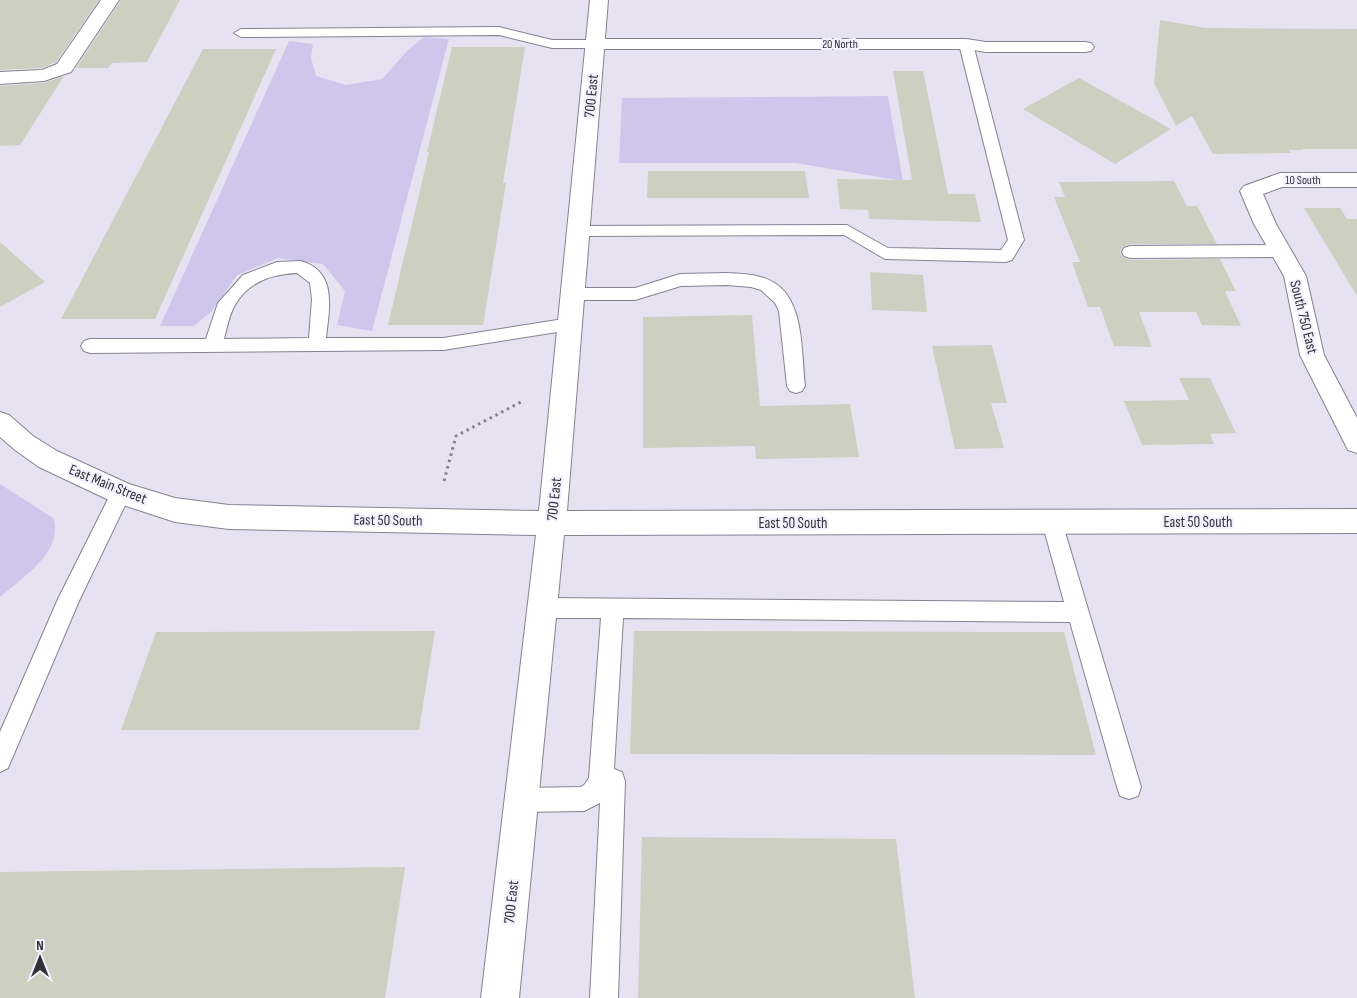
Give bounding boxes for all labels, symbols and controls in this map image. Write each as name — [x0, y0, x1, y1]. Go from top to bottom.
street label: 20 North — [822, 37, 858, 52]
street label: 700 East — [580, 73, 603, 118]
street label: 10 South — [1285, 173, 1321, 188]
street label: South 750 East — [1285, 278, 1322, 356]
street label: East Main Street — [66, 460, 150, 509]
street label: 700 East — [543, 476, 566, 522]
street label: East 50 South — [353, 510, 423, 531]
street label: East 50 South — [1163, 513, 1233, 532]
street label: East 50 South — [758, 514, 828, 533]
street label: 700 East — [500, 879, 523, 925]
north arrow — [15, 933, 65, 983]
text: N — [36, 937, 44, 954]

